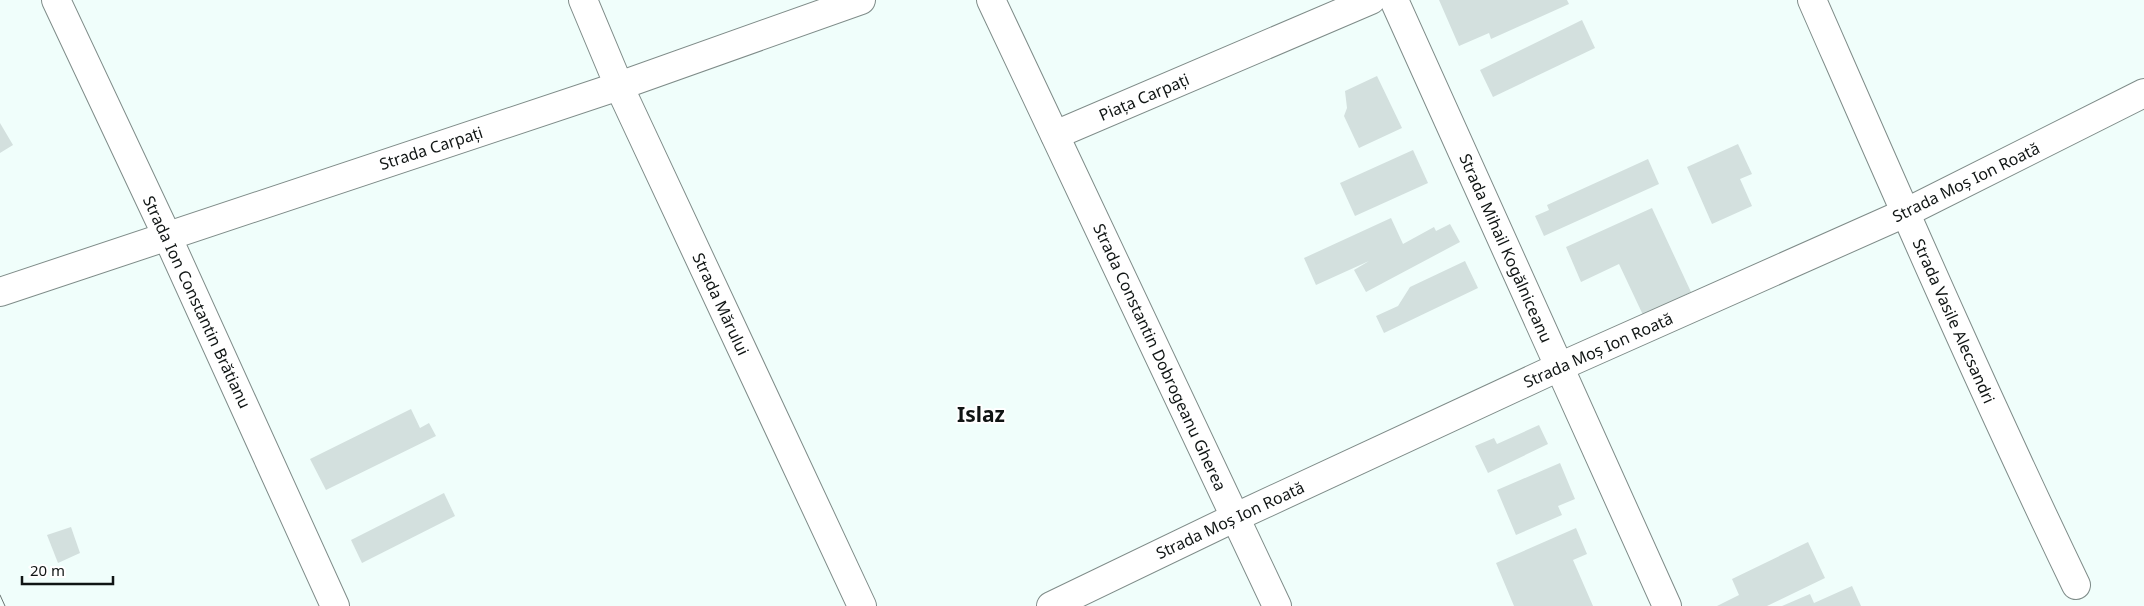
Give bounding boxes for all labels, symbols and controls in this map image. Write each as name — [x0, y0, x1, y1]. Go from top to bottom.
street label: Piața Carpați — [1095, 68, 1193, 126]
street label: Strada Carpați — [377, 121, 485, 175]
street label: Strada Moș Ion Roată — [1889, 137, 2043, 227]
street label: Strada Mihail Kogălniceanu — [1454, 150, 1558, 346]
street label: Strada Ion Constantin Brătianu — [138, 192, 256, 412]
street label: Strada Constantin Dobrogeanu Gherea — [1088, 220, 1232, 494]
street label: Strada Vasile Alecsandri — [1908, 235, 2000, 407]
street label: Strada Mărului — [688, 249, 754, 359]
street label: Strada Moș Ion Roată — [1520, 307, 1676, 393]
district label: Islaz — [957, 400, 1005, 428]
street label: Strada Moș Ion Roată — [1152, 476, 1308, 564]
scale bar — [22, 554, 114, 586]
text: 20 m — [30, 560, 65, 580]

